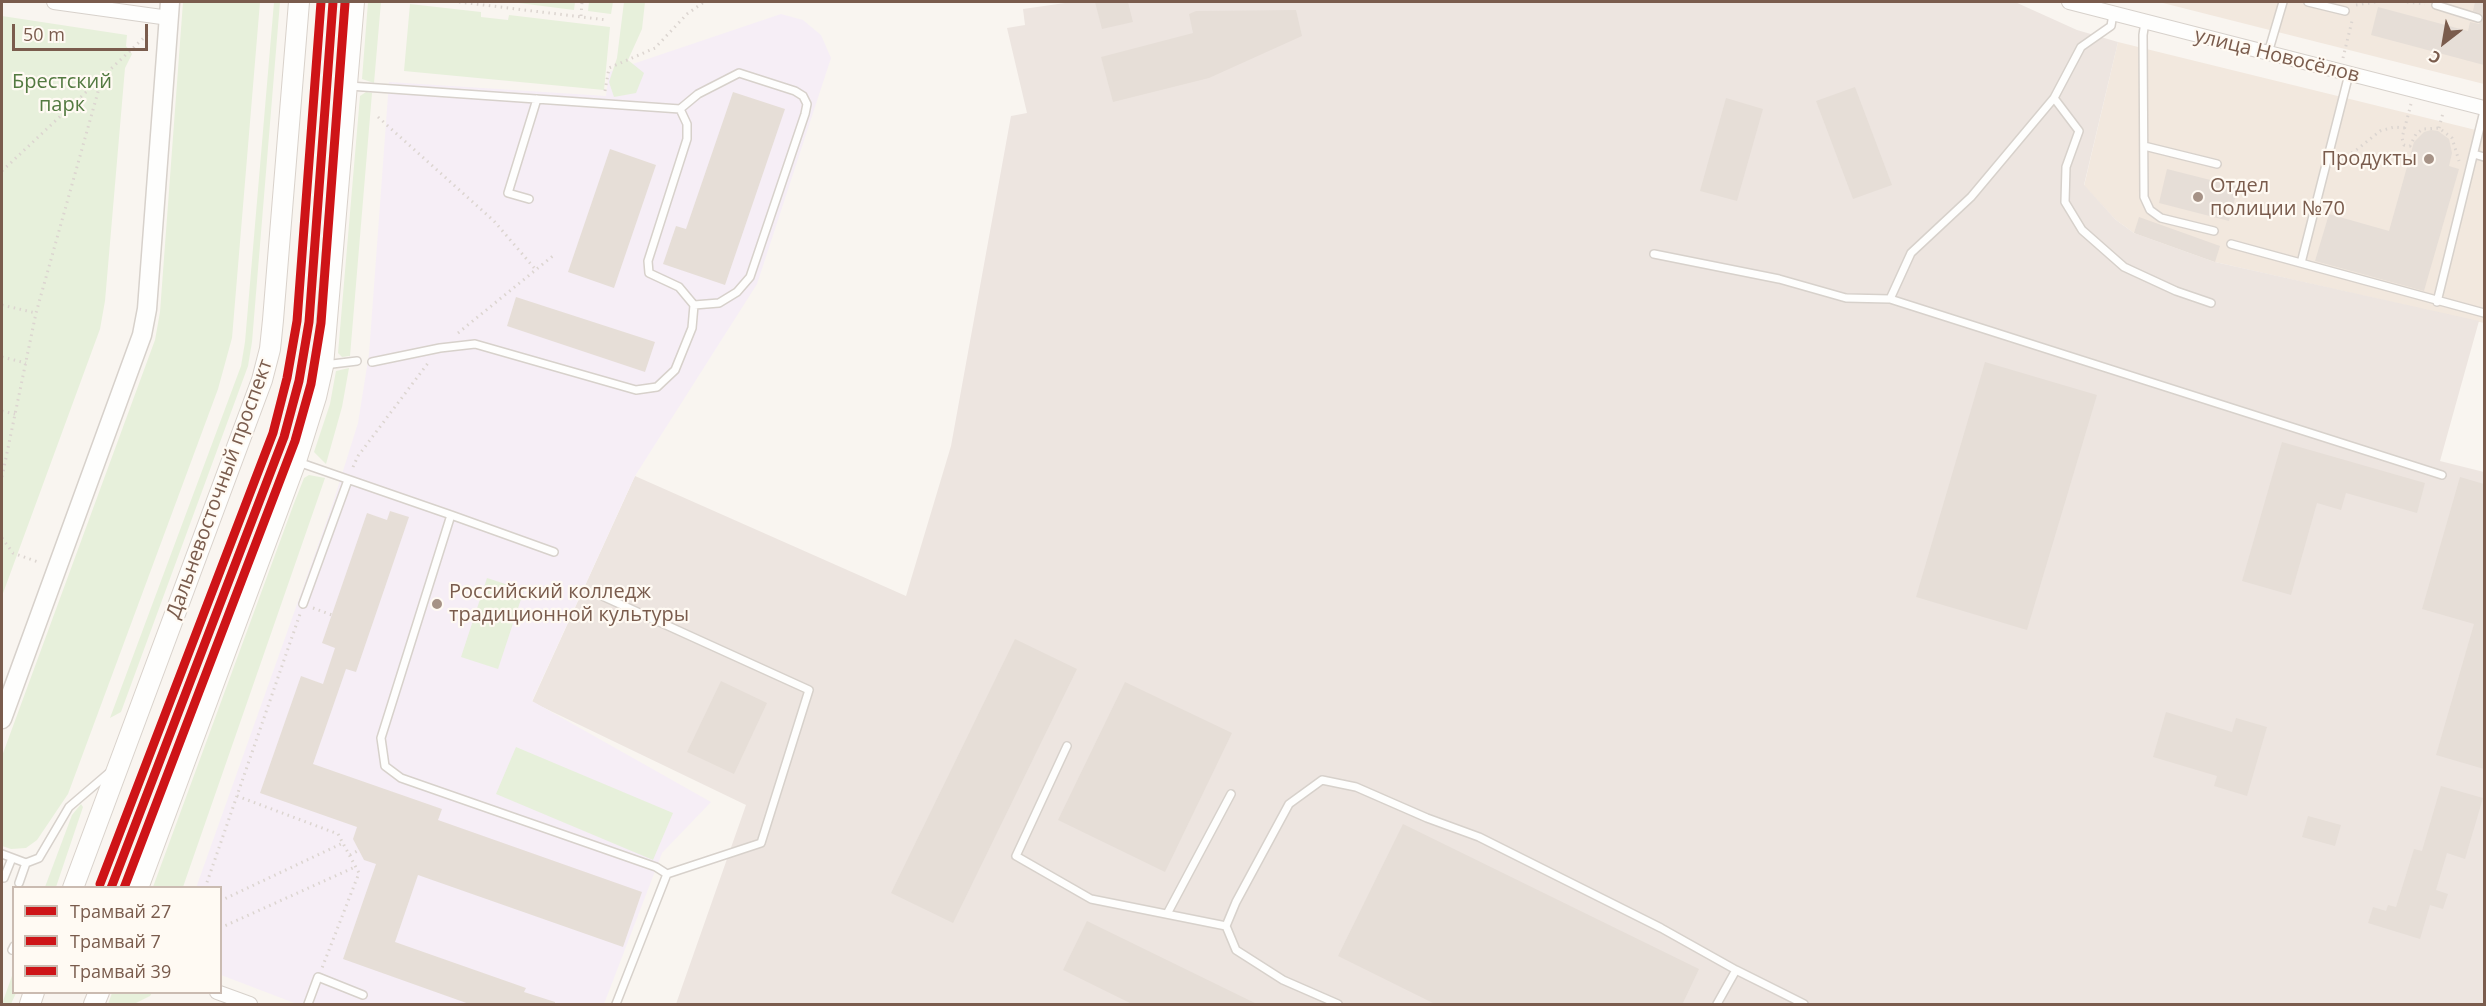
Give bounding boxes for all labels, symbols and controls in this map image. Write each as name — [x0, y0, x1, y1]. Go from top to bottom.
scale bar — [15, 12, 152, 50]
north arrow — [2414, 12, 2474, 72]
text: 50 m — [23, 22, 65, 46]
street label: улица Новосёлов — [2192, 24, 2362, 88]
text: С — [2425, 45, 2445, 69]
park label: Брестский парк — [12, 70, 112, 117]
place label: Продукты — [2322, 147, 2417, 171]
marker: Продукты — [2422, 152, 2436, 166]
place label: Отдел полиции №70 — [2210, 174, 2345, 221]
marker: Отдел полиции №70 — [2191, 190, 2205, 204]
street label: Дальневосточный проспект — [162, 356, 278, 622]
place label: Российский колледж традиционной культуры — [449, 580, 689, 627]
marker: Российский колледж традиционной культуры — [430, 597, 444, 611]
legend — [12, 886, 222, 994]
text: Трамвай 27 — [70, 899, 171, 923]
text: Трамвай 7 — [70, 929, 161, 953]
text: Трамвай 39 — [70, 959, 171, 983]

